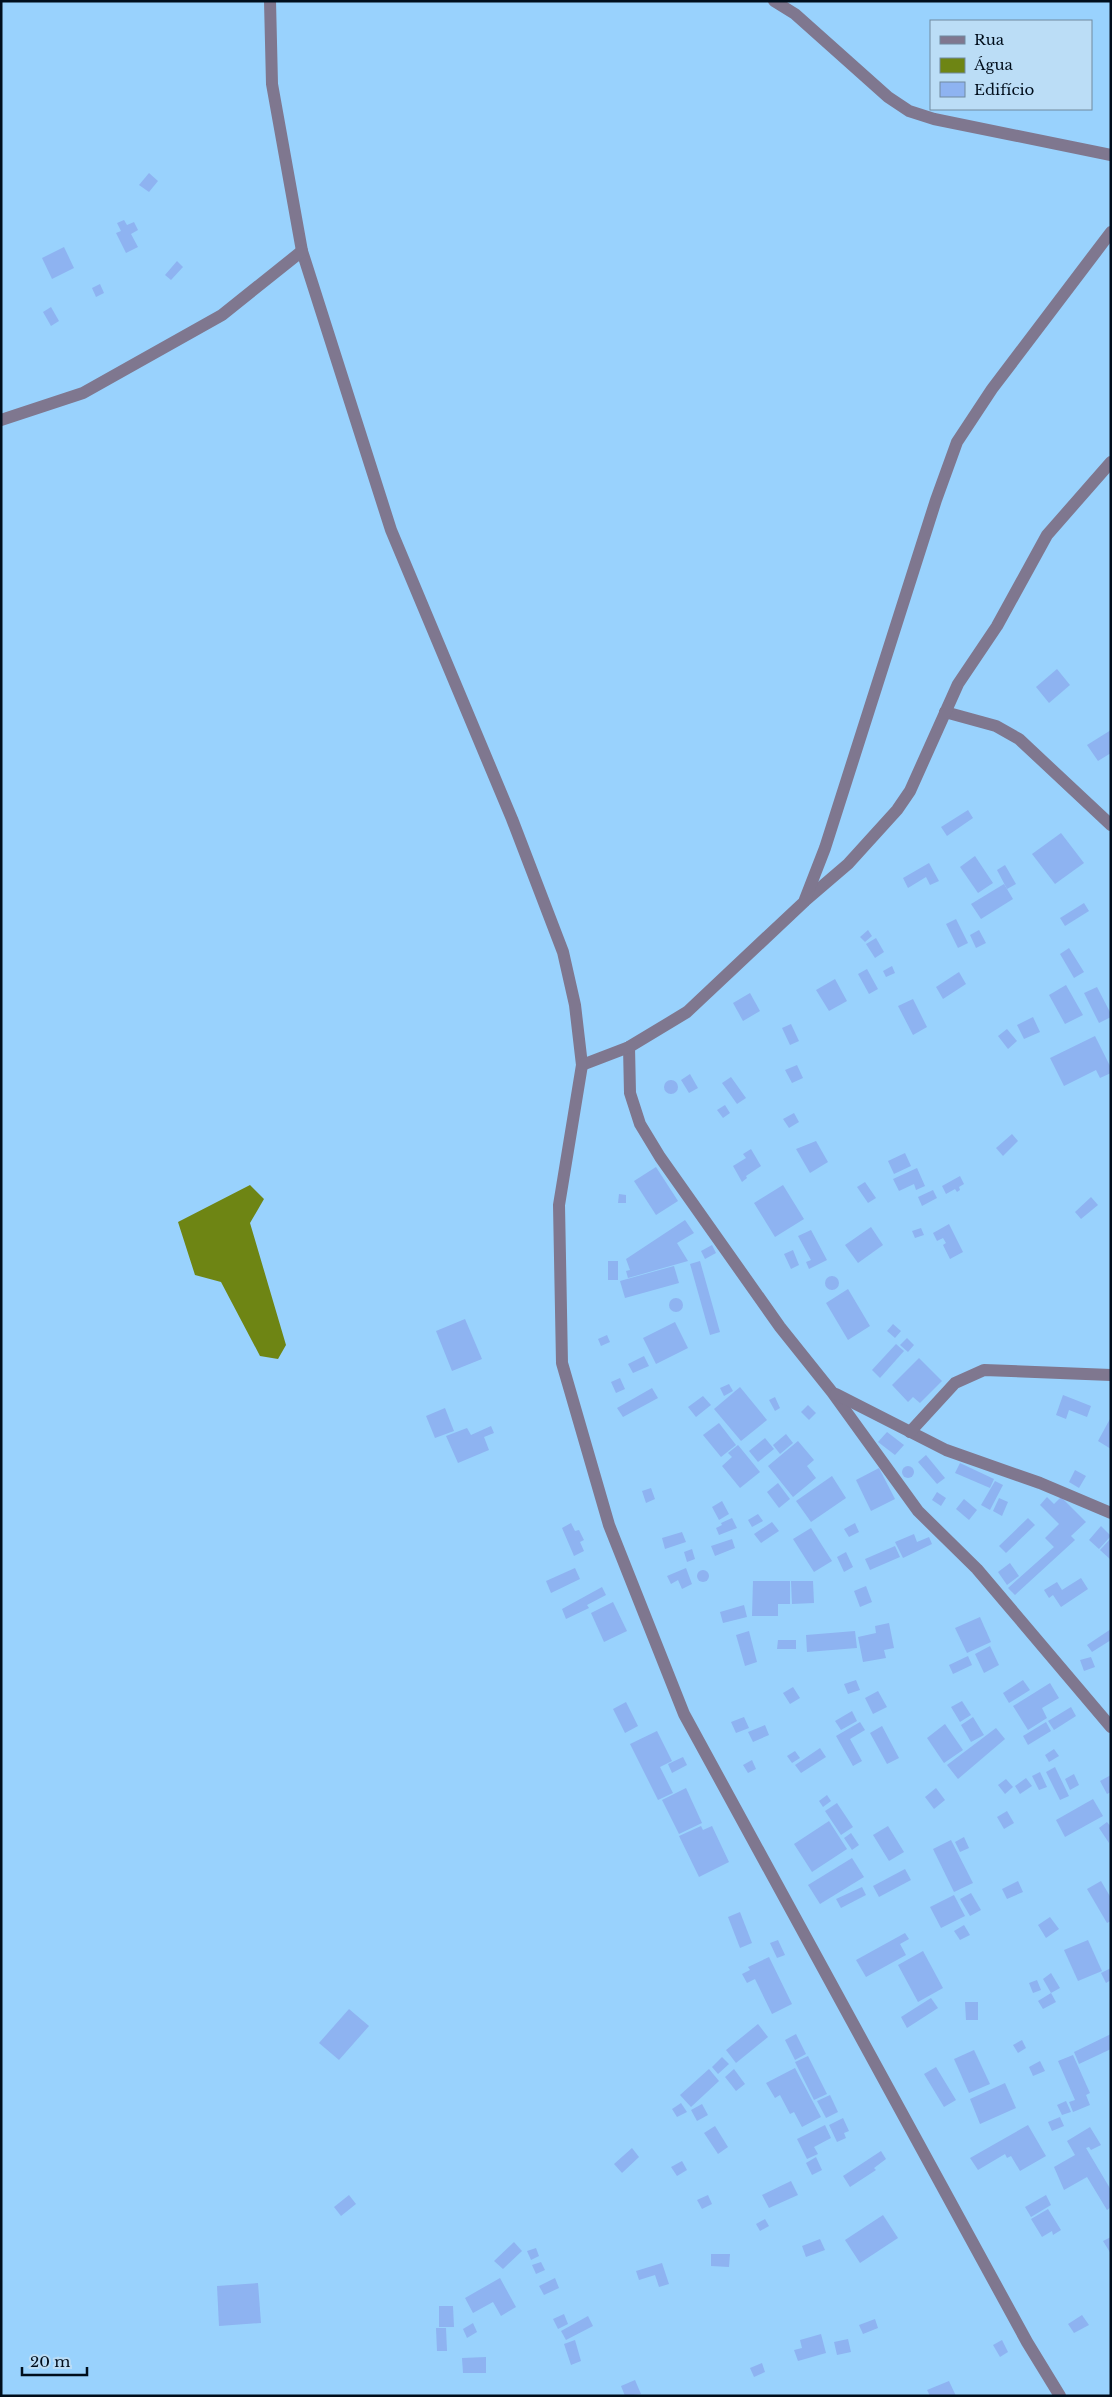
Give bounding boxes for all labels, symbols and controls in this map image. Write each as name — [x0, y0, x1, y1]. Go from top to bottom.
legend — [930, 20, 1092, 110]
text: Rua — [974, 30, 1005, 49]
text: Água — [973, 55, 1014, 74]
text: Edifício — [974, 80, 1035, 99]
scale bar — [22, 2344, 88, 2376]
text: 20 m — [30, 2352, 70, 2371]

